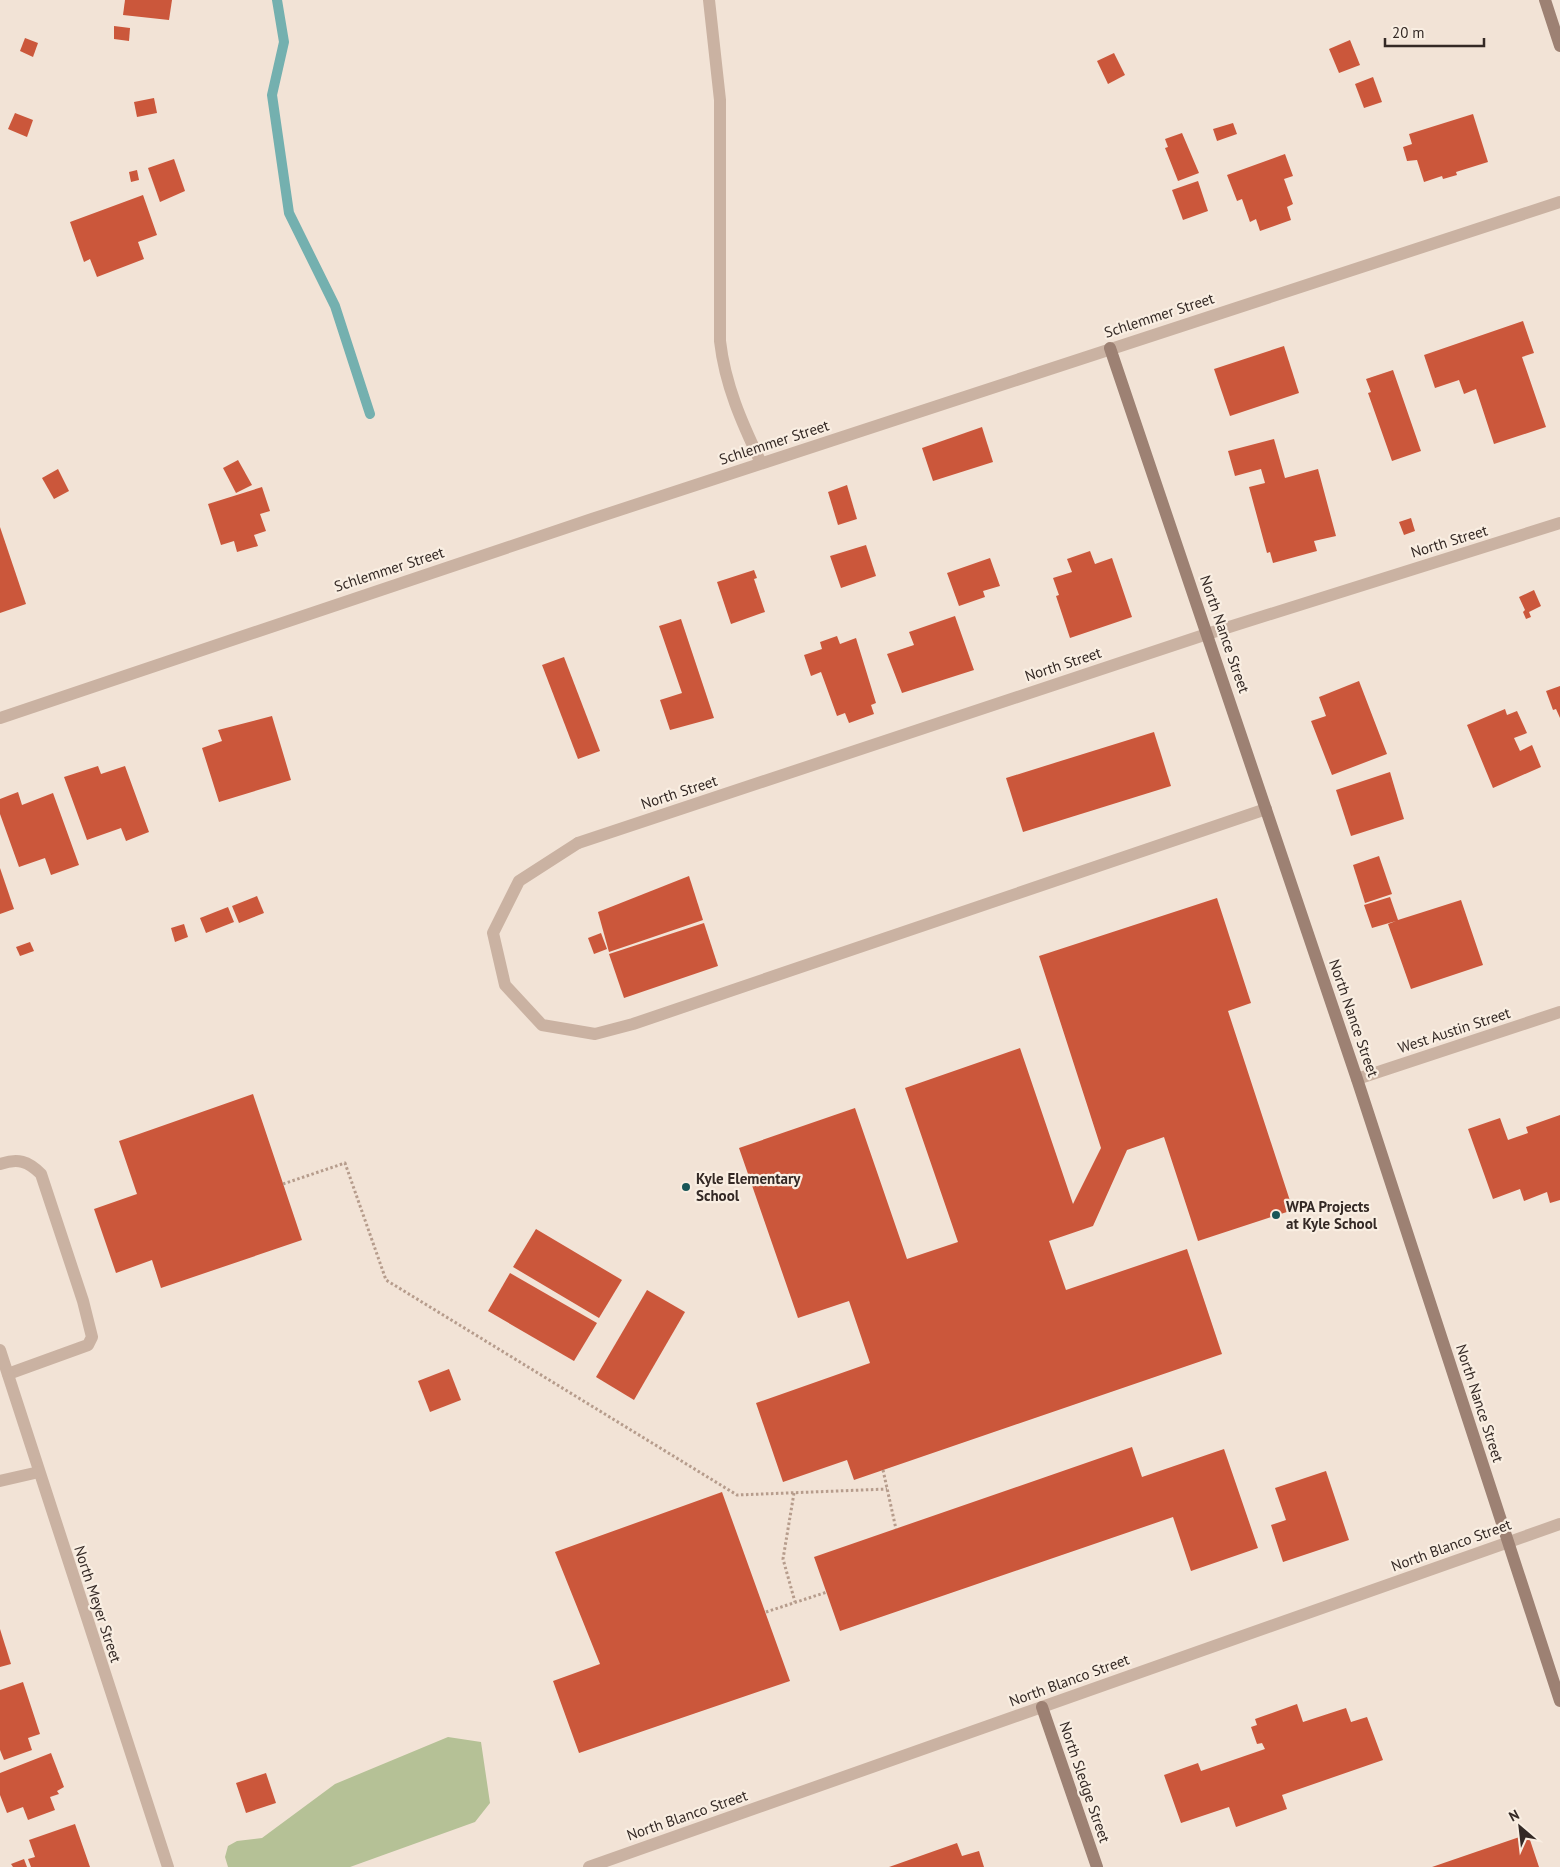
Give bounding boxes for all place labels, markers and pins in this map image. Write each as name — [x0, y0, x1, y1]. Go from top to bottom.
place label: Kyle Elementary School — [696, 1169, 801, 1205]
marker: Kyle Elementary School — [680, 1181, 692, 1193]
place label: WPA Projects at Kyle School — [1286, 1197, 1378, 1233]
marker: WPA Projects at Kyle School — [1270, 1209, 1282, 1221]

